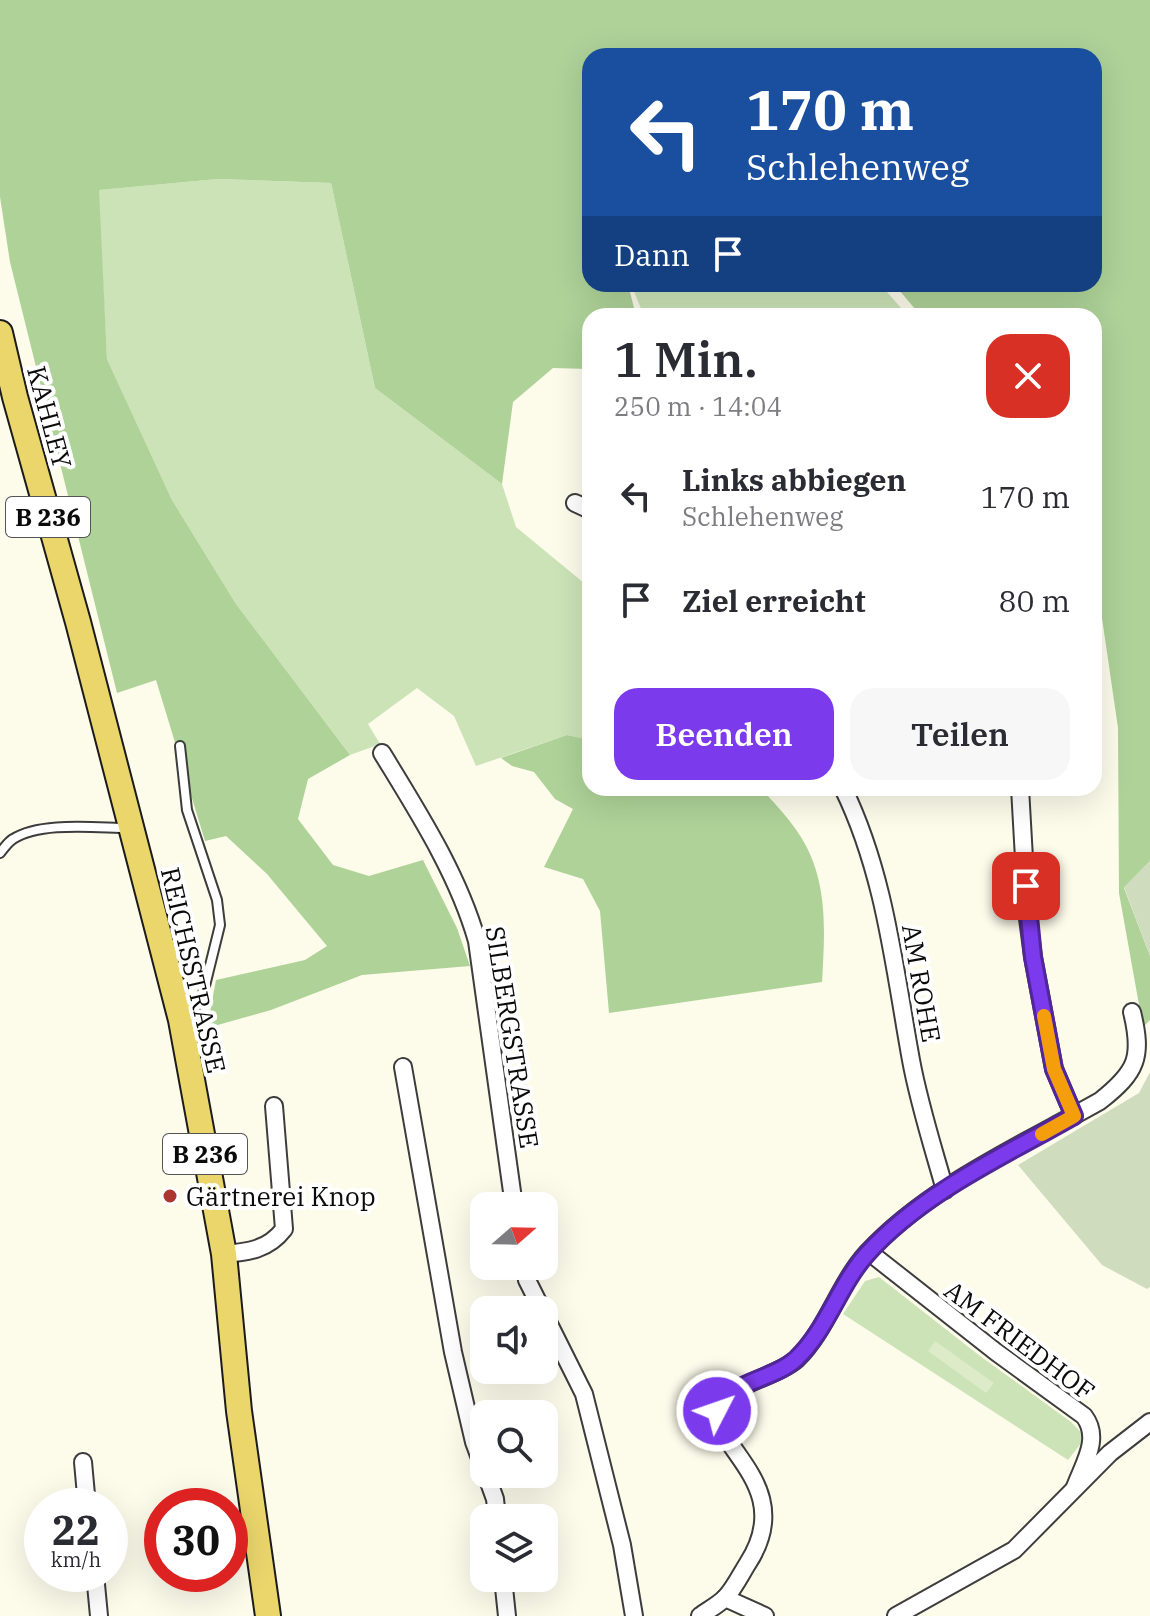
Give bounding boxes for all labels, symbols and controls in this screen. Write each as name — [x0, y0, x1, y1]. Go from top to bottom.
text: 170 m — [746, 73, 914, 145]
icon: left — [614, 80, 718, 184]
text: Schlehenweg — [746, 143, 969, 190]
icon: arrive — [706, 232, 750, 276]
text: Dann — [614, 235, 690, 274]
text: 1 Min. — [614, 328, 758, 390]
button: close — [986, 334, 1070, 418]
street label: KAHLEY — [20, 362, 80, 472]
text: 250 m · 14:04 — [614, 389, 782, 423]
text: Links abbiegen — [682, 460, 906, 499]
icon: left — [614, 474, 658, 518]
text: 170 m — [980, 477, 1070, 516]
road number: B 236 — [6, 497, 90, 537]
text: Schlehenweg — [682, 499, 843, 533]
icon: arrive — [614, 578, 658, 622]
text: Ziel erreicht — [682, 581, 866, 620]
text: 80 m — [998, 581, 1070, 620]
button: Beenden — [614, 688, 834, 780]
button: Teilen — [850, 688, 1070, 780]
pin — [992, 852, 1060, 920]
street label: REICHSSTRASSE — [154, 864, 234, 1076]
icon: arrive — [1004, 864, 1048, 908]
street label: AM ROHE — [895, 921, 949, 1045]
street label: SILBERGSTRASSE — [479, 924, 547, 1150]
road number: B 236 — [163, 1134, 247, 1174]
place label: Gärtnerei Knop — [186, 1179, 376, 1213]
marker: Gärtnerei Knop — [161, 1187, 179, 1205]
north arrow — [470, 1192, 558, 1280]
map controls — [470, 1192, 558, 1592]
street label: AM FRIEDHOF — [938, 1272, 1102, 1408]
button: sound — [470, 1296, 558, 1384]
position arrow — [675, 1369, 759, 1453]
button: search — [470, 1400, 558, 1488]
speed limit sign: 30 — [144, 1488, 248, 1592]
text: 22 — [52, 1504, 100, 1556]
button: layers — [470, 1504, 558, 1592]
text: km/h — [51, 1546, 101, 1573]

